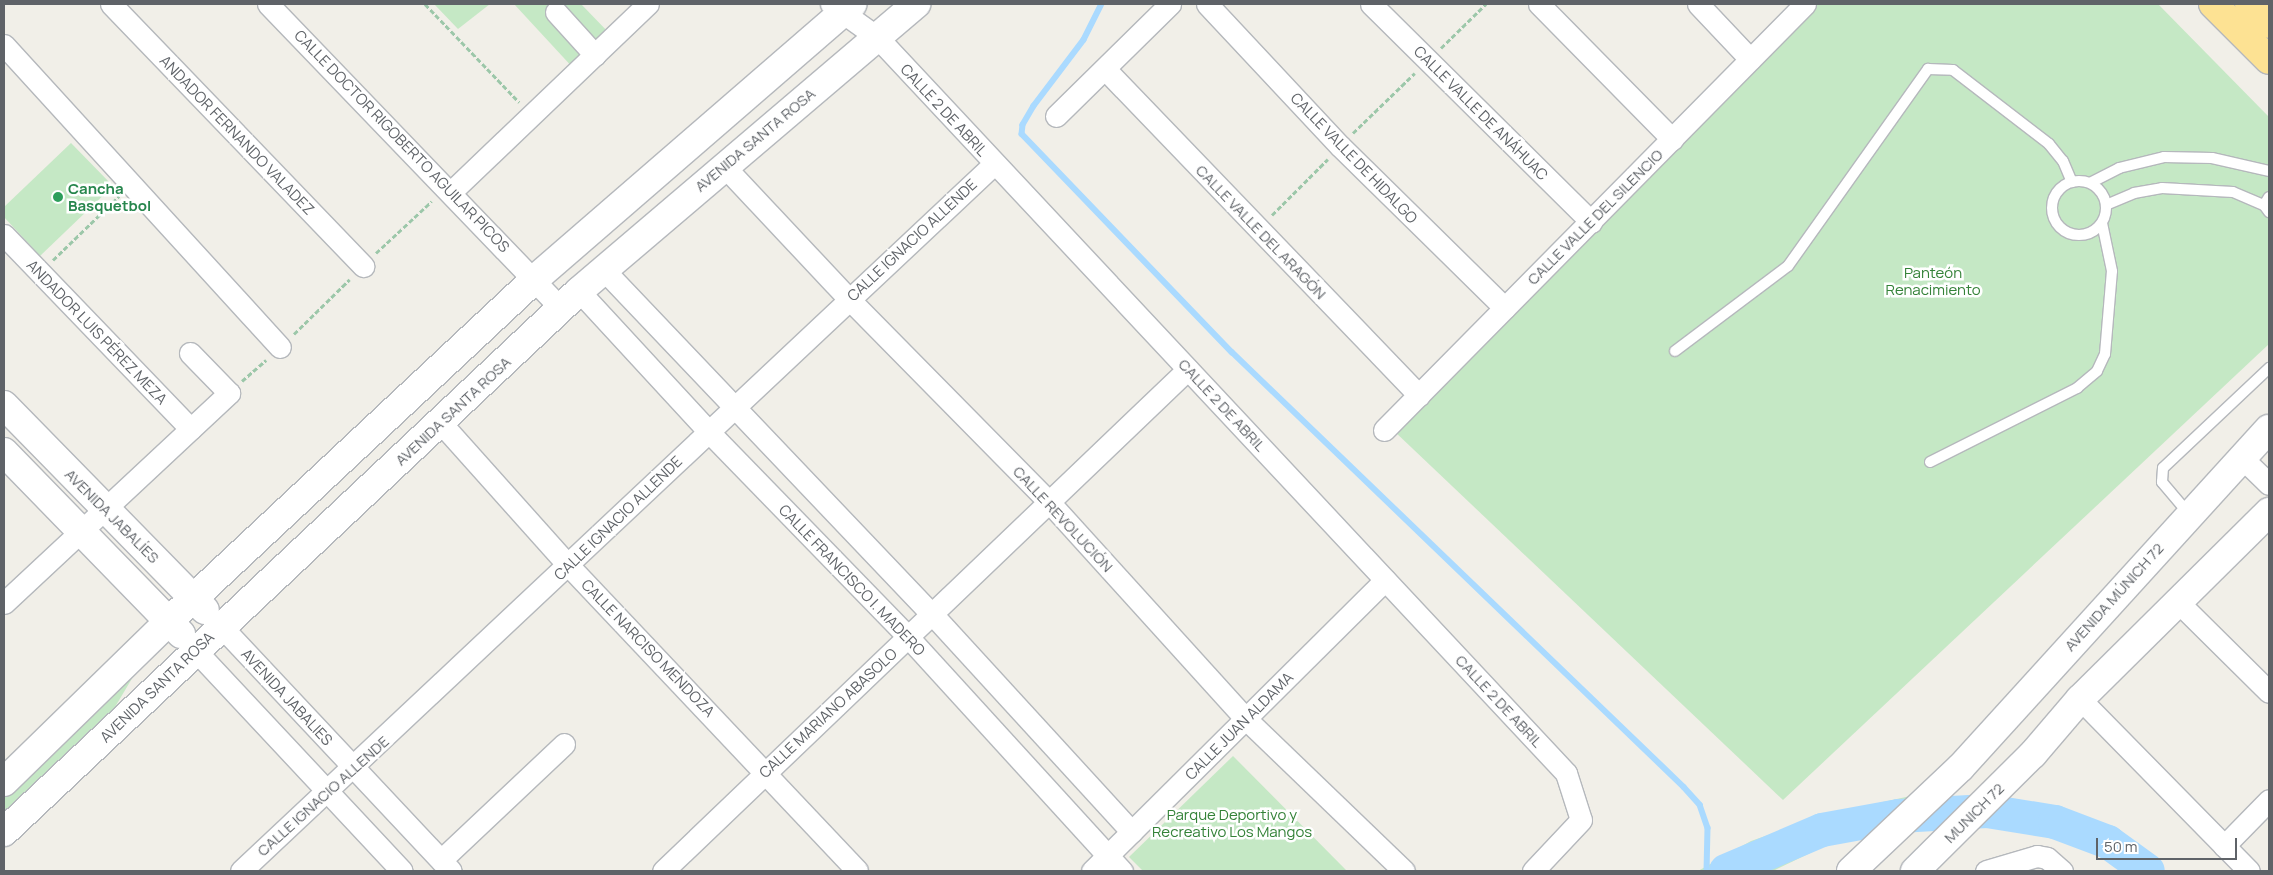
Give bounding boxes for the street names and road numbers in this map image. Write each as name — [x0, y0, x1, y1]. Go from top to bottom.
street label: CALLE DOCTOR RIGOBERTO AGUILAR PICOS — [291, 26, 513, 256]
street label: CALLE VALLE DE ANÁHUAC — [1410, 42, 1552, 184]
street label: ANDADOR FERNANDO VALADEZ — [156, 52, 318, 218]
street label: CALLE 2 DE ABRIL — [897, 60, 991, 160]
street label: AVENIDA SANTA ROSA — [691, 84, 819, 196]
street label: CALLE VALLE DE HIDALGO — [1287, 89, 1421, 227]
street label: CALLE VALLE DEL SILENCIO — [1523, 145, 1667, 289]
street label: CALLE VALLE DEL ARAGÓN — [1192, 161, 1330, 303]
street label: CALLE IGNACIO ALLENDE — [843, 175, 981, 305]
street label: ANDADOR LUIS PÉREZ MEZA — [23, 256, 171, 408]
street label: AVENIDA SANTA ROSA — [392, 353, 514, 469]
street label: CALLE 2 DE ABRIL — [1175, 355, 1269, 455]
street label: CALLE IGNACIO ALLENDE — [550, 452, 686, 584]
street label: CALLE REVOLUCIÓN — [1009, 462, 1117, 576]
street label: AVENIDA JABALÍES — [61, 465, 163, 567]
street label: CALLE FRANCISCO I. MADERO — [775, 501, 929, 659]
street label: AVENIDA MÚNICH 72 — [2061, 539, 2167, 655]
street label: CALLE NARCISO MENDOZA — [578, 575, 718, 721]
street label: AVENIDA SANTA ROSA — [96, 628, 218, 746]
street label: CALLE MARIANO ABASOLO — [755, 644, 901, 782]
street label: AVENIDA JABALIES — [238, 645, 336, 749]
street label: CALLE 2 DE ABRIL — [1452, 651, 1546, 751]
street label: CALLE JUAN ALDAMA — [1181, 668, 1297, 784]
street label: CALLE IGNACIO ALLENDE — [254, 732, 392, 860]
street label: MUNICH 72 — [1940, 779, 2008, 847]

